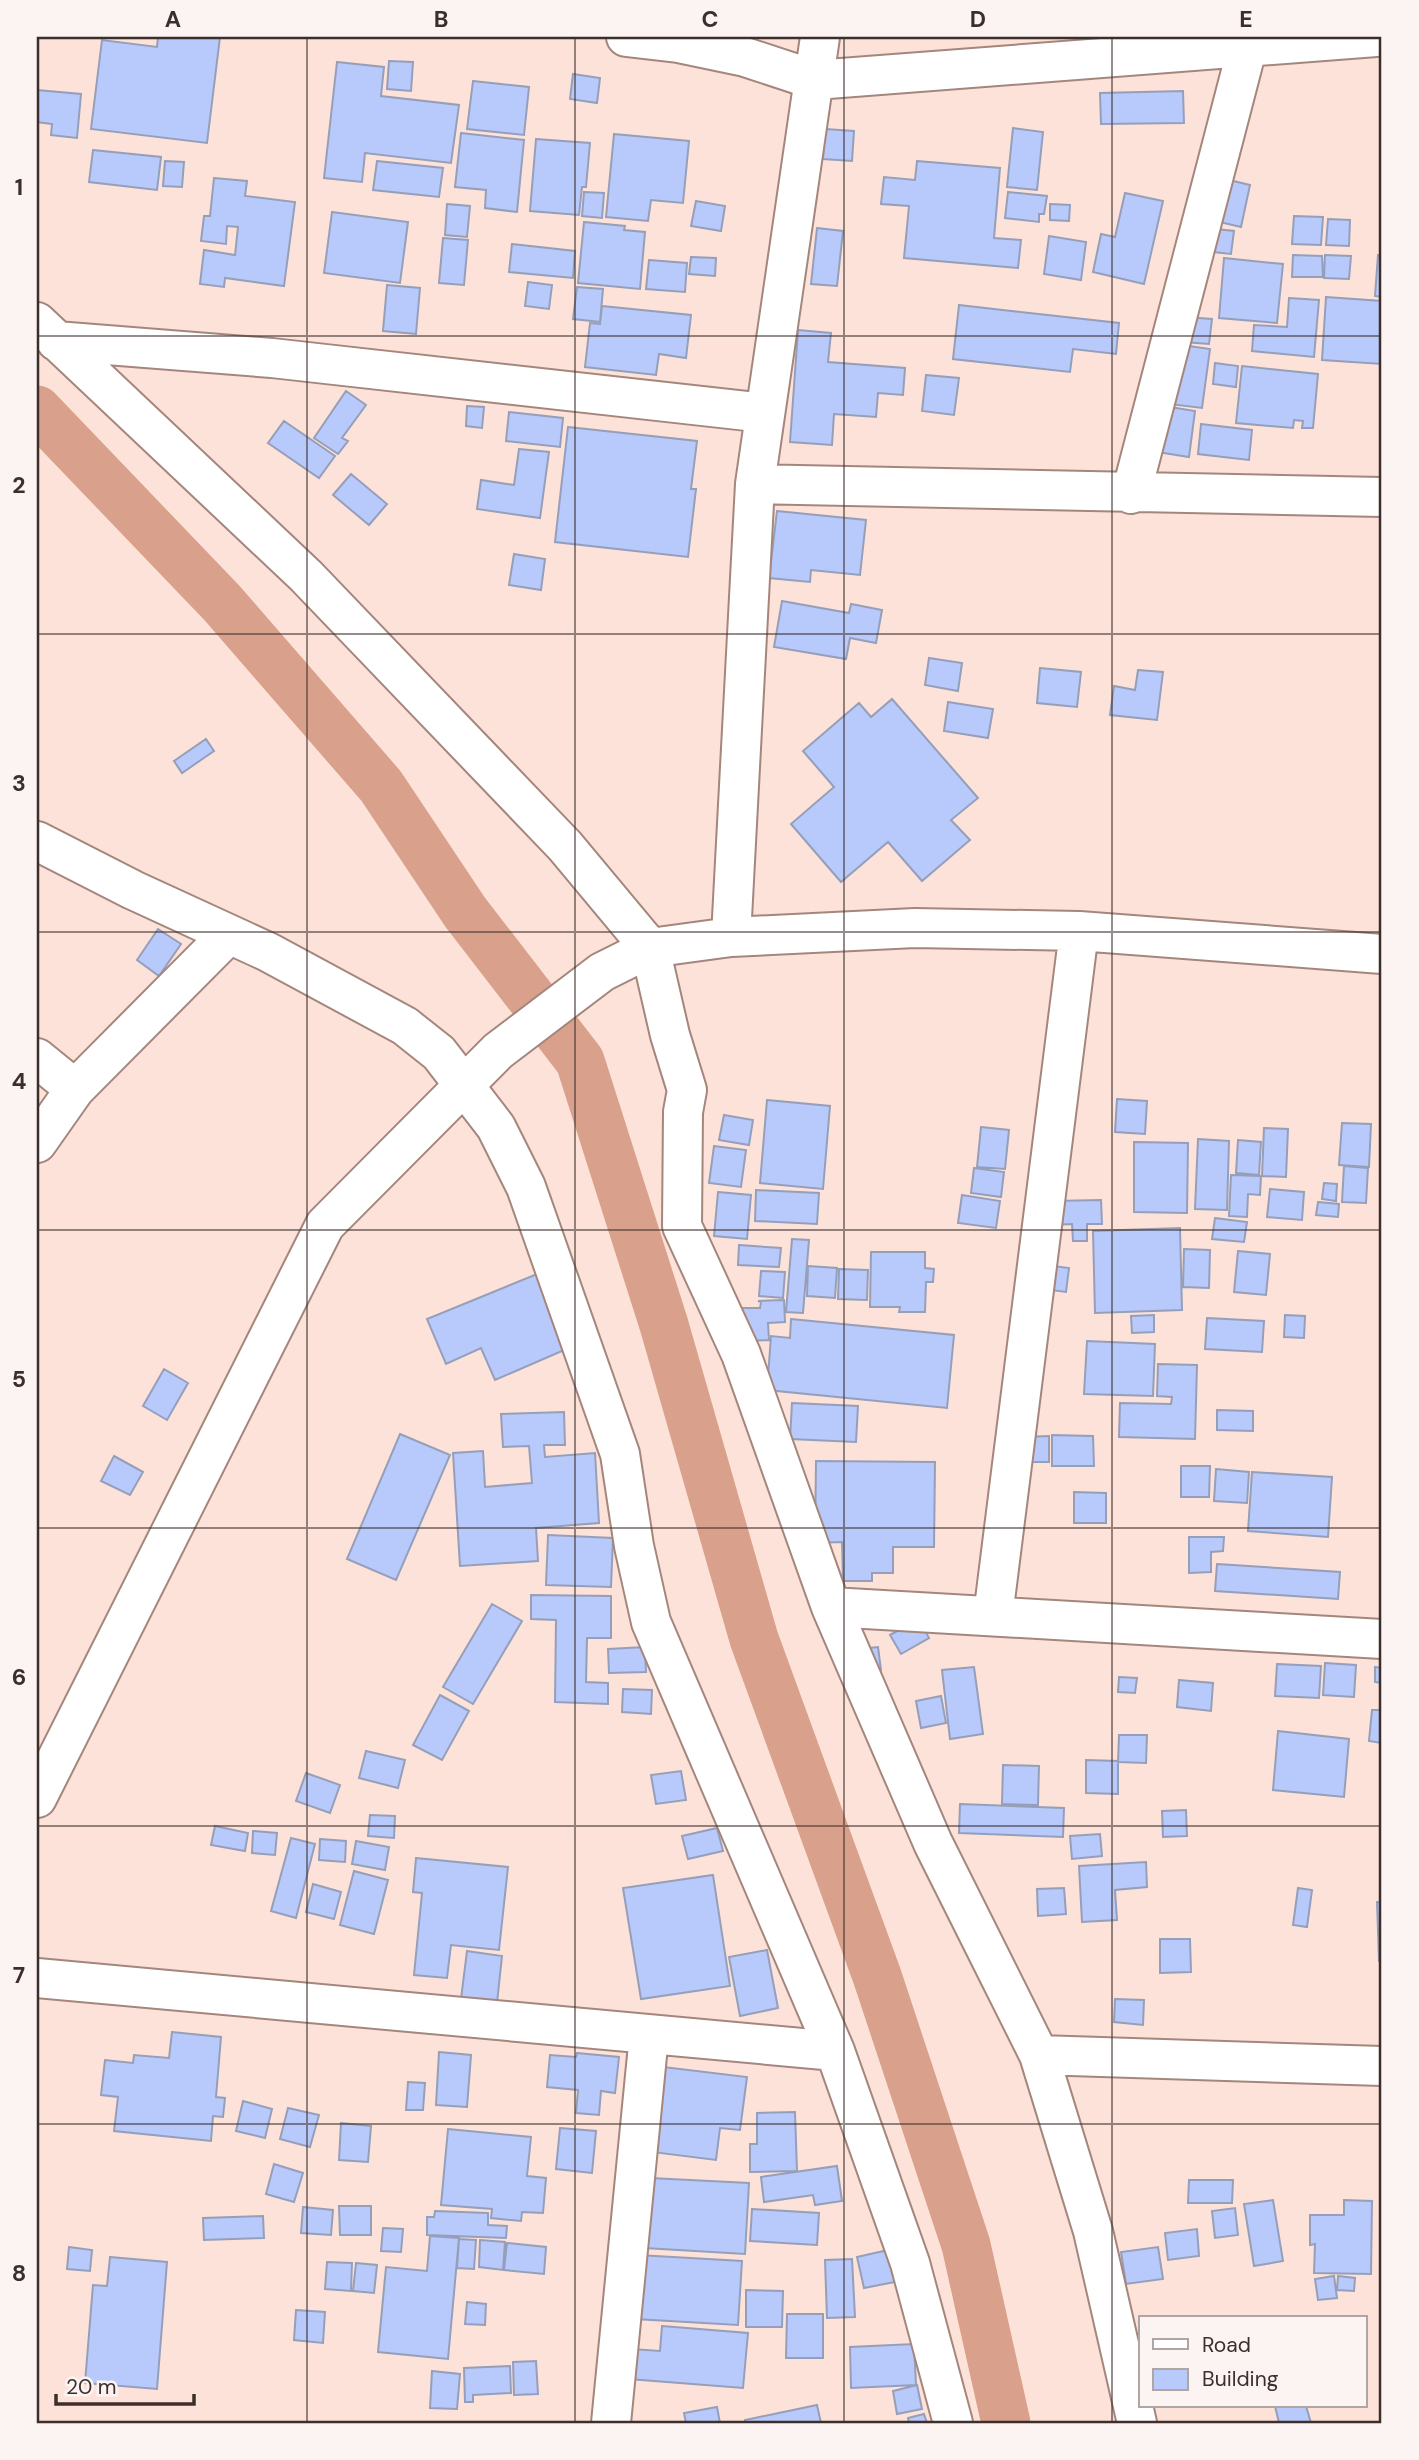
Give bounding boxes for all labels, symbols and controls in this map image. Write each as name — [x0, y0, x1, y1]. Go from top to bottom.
text: A — [165, 4, 181, 34]
text: B — [434, 4, 448, 34]
text: C — [702, 4, 718, 34]
text: D — [970, 4, 986, 34]
text: E — [1239, 4, 1253, 34]
text: 1 — [15, 172, 23, 202]
text: 2 — [12, 470, 26, 500]
text: 3 — [12, 768, 26, 798]
text: 4 — [12, 1066, 27, 1096]
text: 5 — [12, 1364, 26, 1394]
text: 6 — [12, 1662, 26, 1692]
text: 7 — [13, 1960, 25, 1990]
text: 8 — [12, 2258, 26, 2288]
legend — [1139, 2316, 1366, 2408]
text: Road — [1202, 2331, 1251, 2359]
scale bar — [56, 2362, 194, 2406]
text: Building — [1202, 2365, 1279, 2393]
text: 20 m — [66, 2373, 117, 2401]

